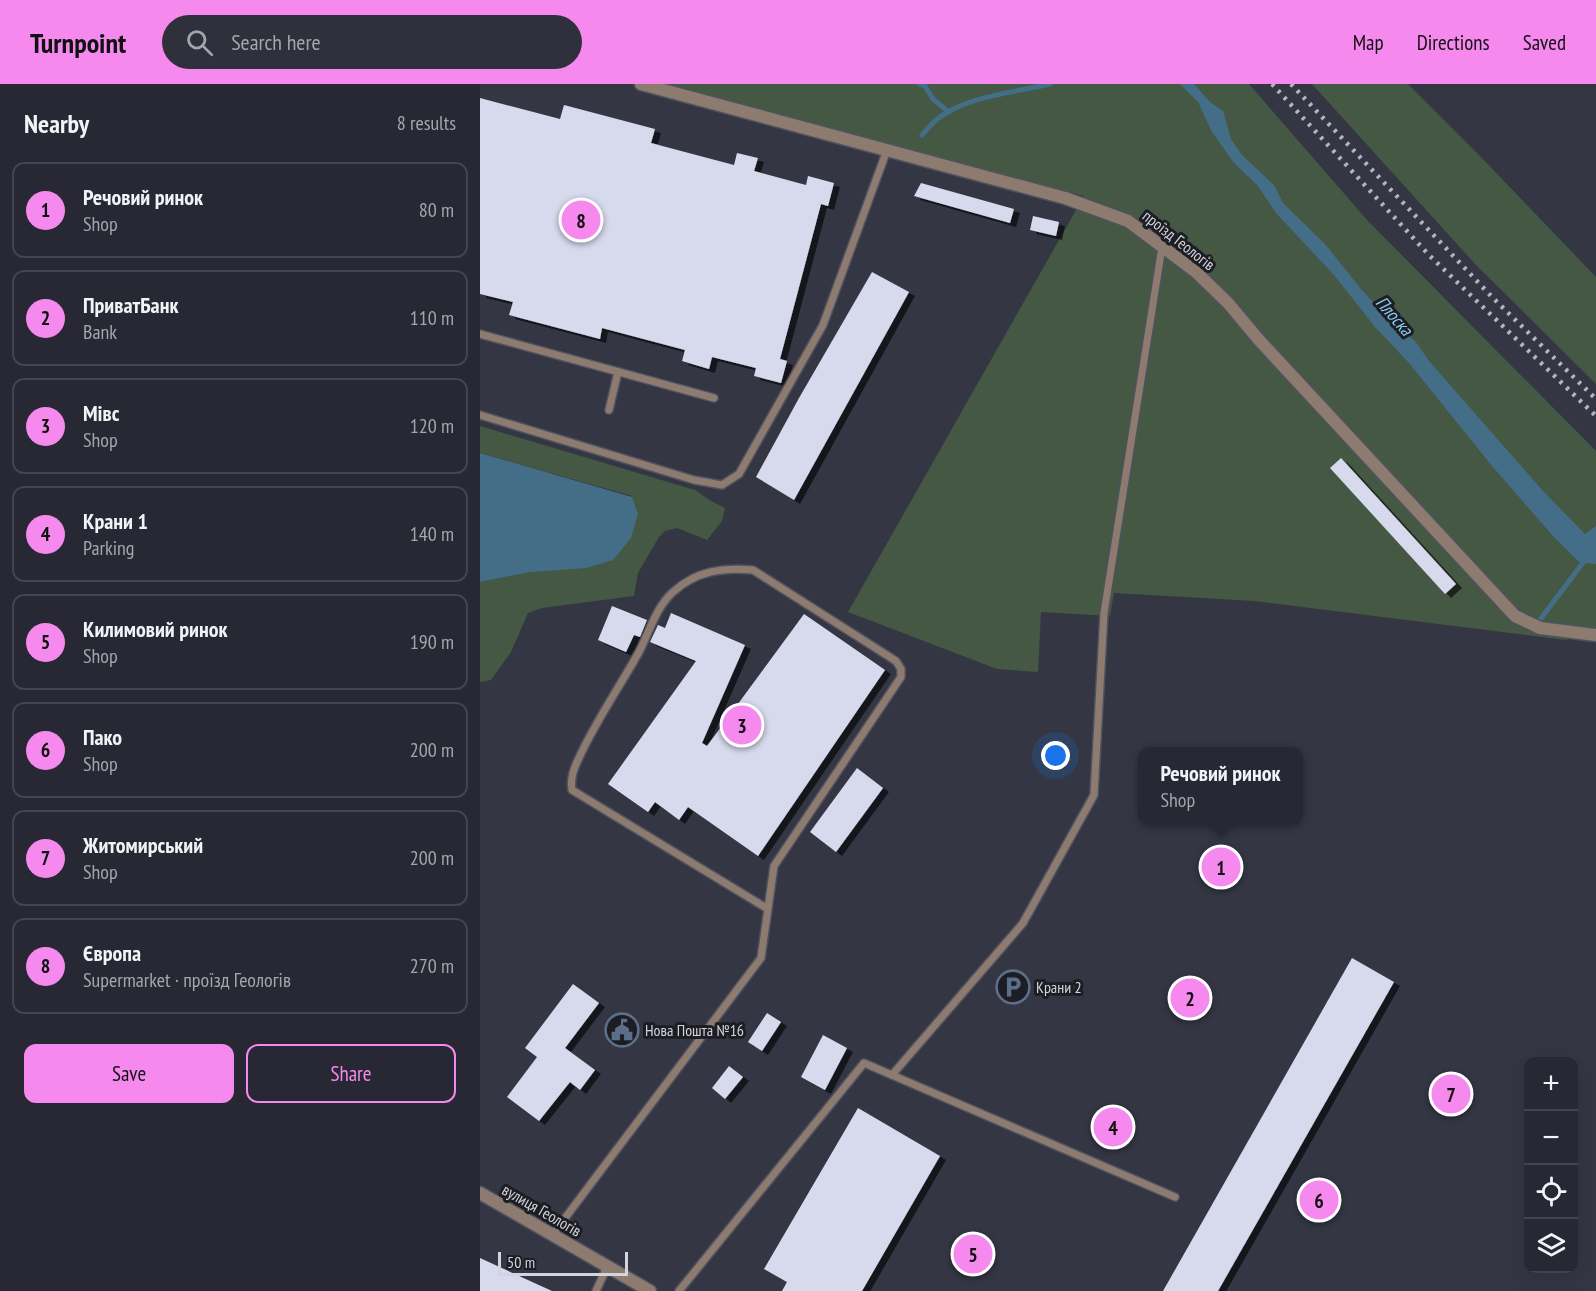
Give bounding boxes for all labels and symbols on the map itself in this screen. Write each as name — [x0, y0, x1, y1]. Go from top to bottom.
pin: 8 — [562, 198, 600, 242]
street label: проїзд Геологів — [1139, 206, 1219, 274]
water label: Плоска — [1371, 291, 1418, 341]
pin: 3 — [722, 702, 762, 748]
your location — [1041, 741, 1070, 770]
pin: 1 — [1202, 844, 1240, 890]
parking icon: Крани 2 — [995, 969, 1031, 1005]
pin: 2 — [1170, 976, 1210, 1020]
place label: Крани 2 — [1036, 977, 1082, 997]
public building icon: Нова Пошта №16 — [604, 1012, 640, 1048]
place label: Нова Пошта №16 — [645, 1020, 744, 1040]
pin: 7 — [1432, 1072, 1470, 1116]
pin: 4 — [1094, 1104, 1132, 1150]
pin: 6 — [1300, 1178, 1338, 1222]
street label: вулиця Геологів — [499, 1179, 585, 1241]
pin: 5 — [954, 1232, 992, 1276]
scale bar — [498, 1249, 628, 1276]

